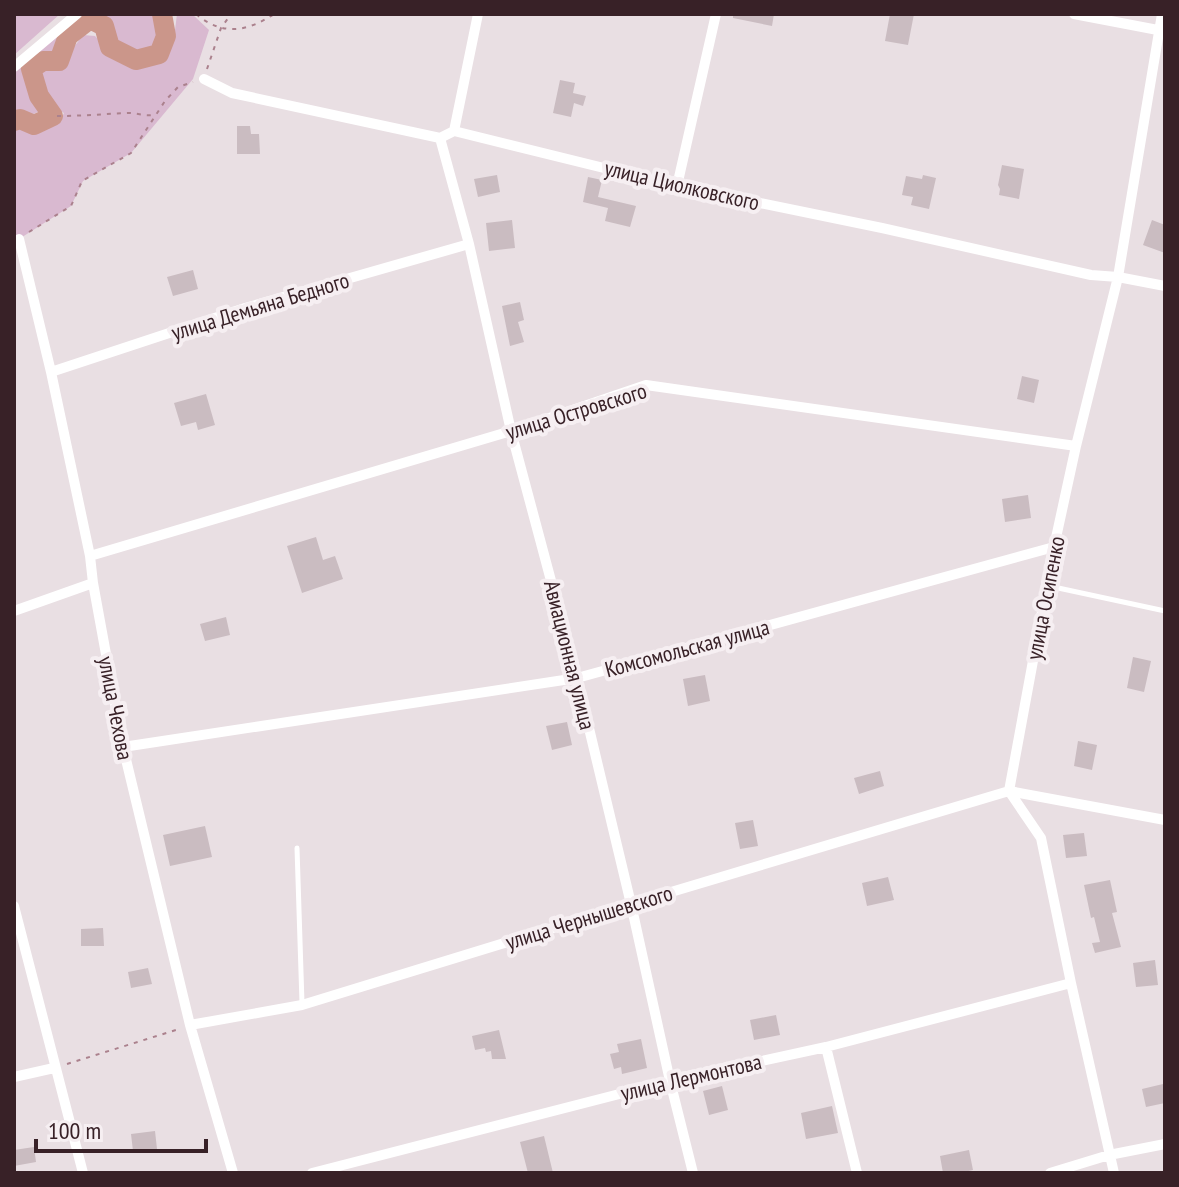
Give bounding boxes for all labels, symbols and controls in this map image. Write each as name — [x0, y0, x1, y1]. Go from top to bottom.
street label: улица Циолковского — [602, 154, 762, 216]
street label: улица Демьяна Бедного — [168, 266, 352, 346]
street label: улица Островского — [502, 376, 650, 446]
street label: улица Осипенко — [1019, 534, 1071, 662]
street label: Авиационная улица — [538, 578, 602, 732]
street label: Комсомольская улица — [602, 613, 772, 683]
street label: улица Чехова — [92, 654, 140, 762]
street label: улица Чернышевского — [502, 878, 676, 956]
street label: улица Лермонтова — [618, 1047, 764, 1107]
scale bar — [36, 1103, 206, 1153]
text: 100 m — [48, 1115, 101, 1146]

